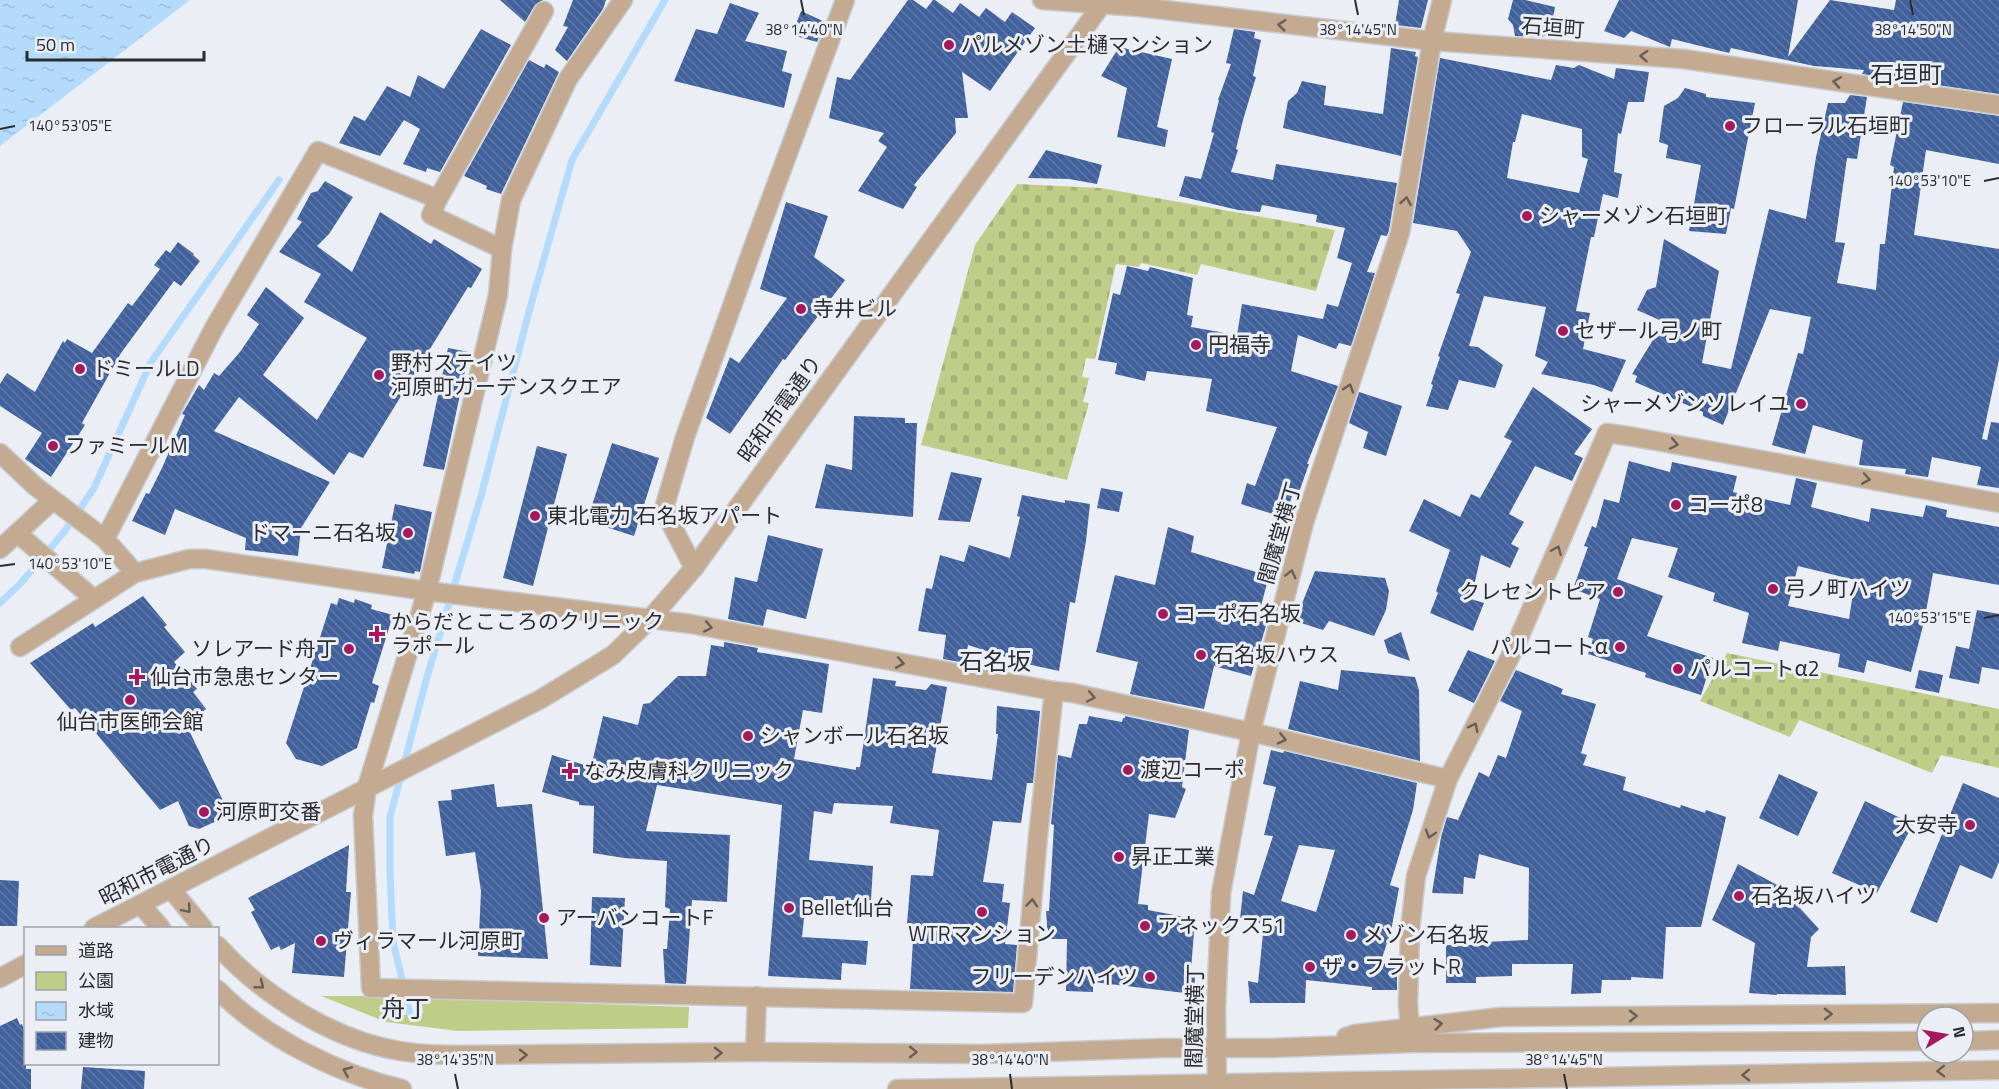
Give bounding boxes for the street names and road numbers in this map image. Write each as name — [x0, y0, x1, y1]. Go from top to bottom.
street label: 石垣町 — [1521, 9, 1586, 45]
street label: 昭和市電通り — [729, 348, 829, 469]
street label: 閻魔堂横丁 — [1249, 478, 1309, 588]
street label: 昭和市電通り — [93, 827, 220, 913]
street label: 閻魔堂横丁 — [1177, 963, 1211, 1069]

